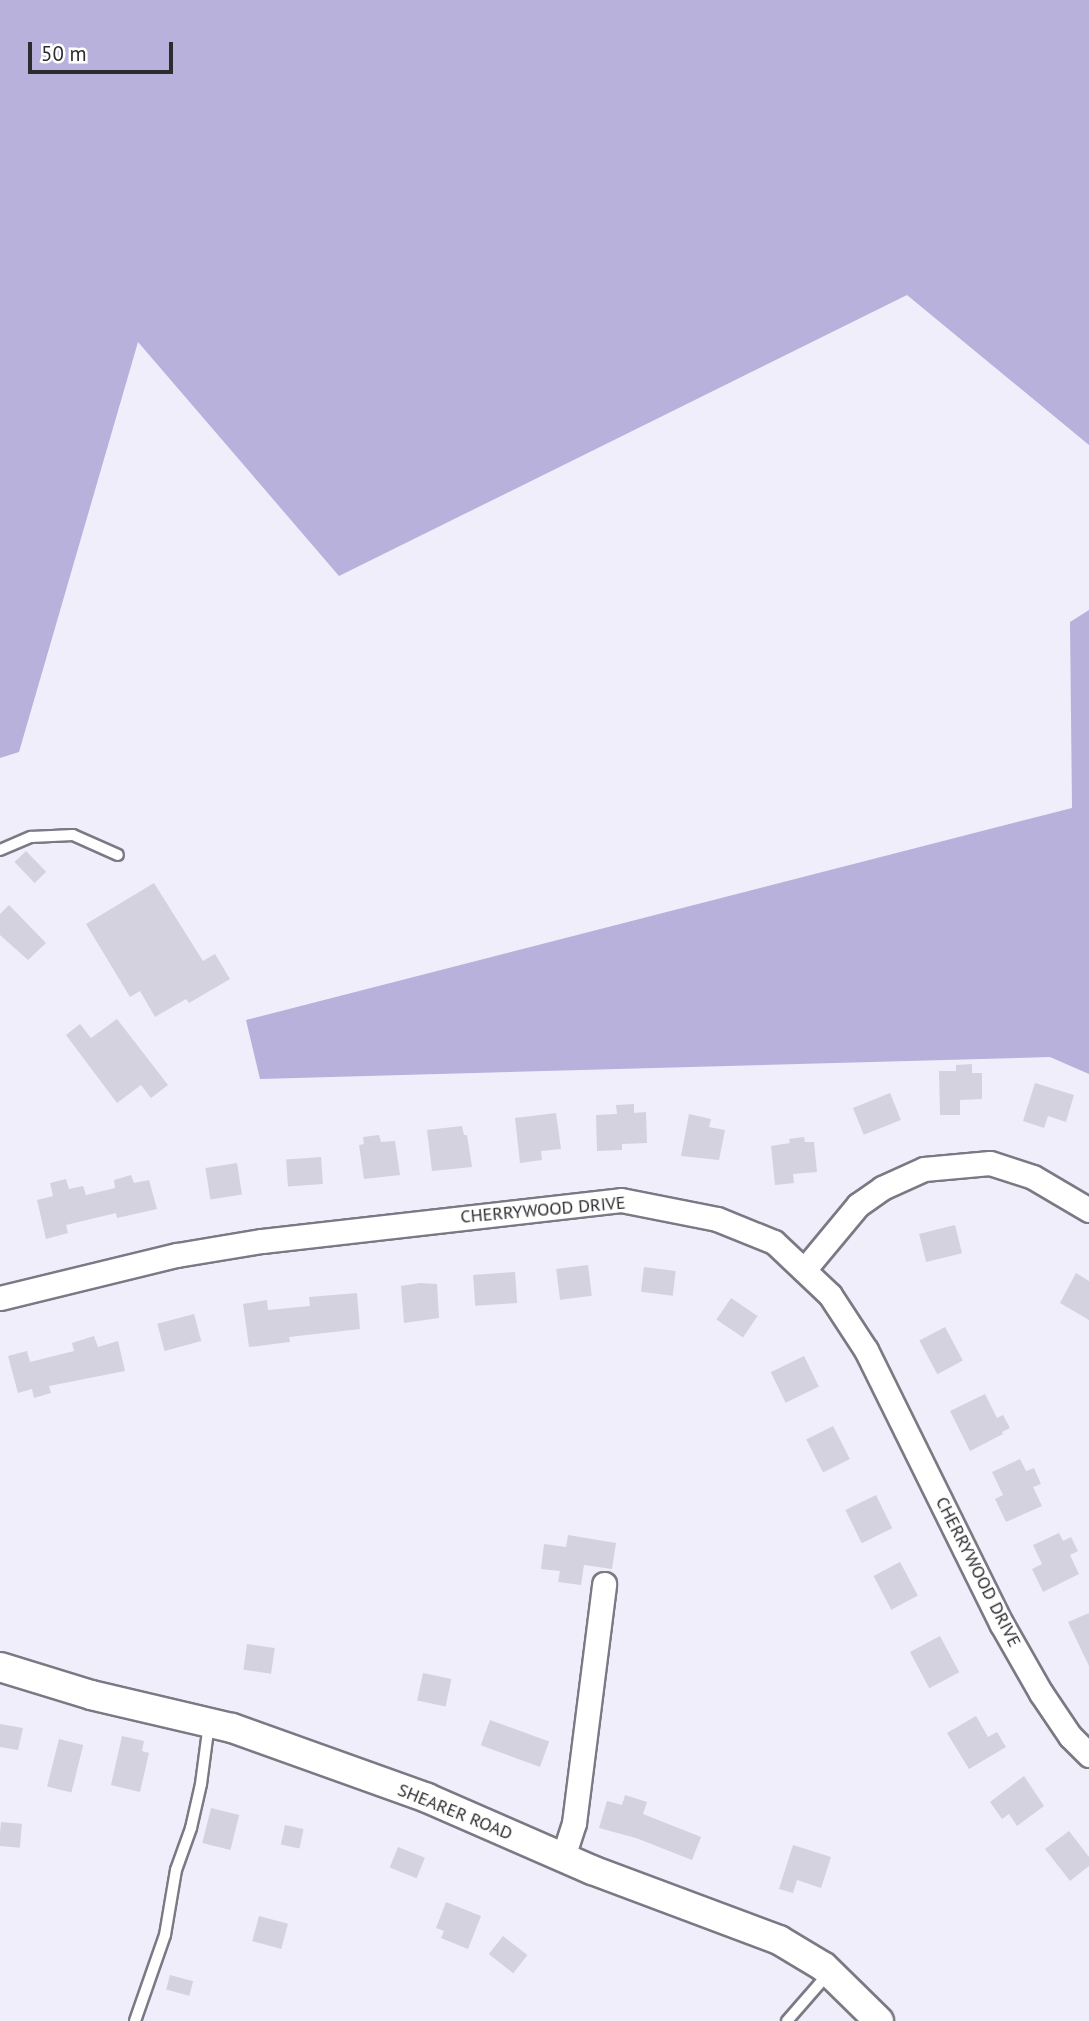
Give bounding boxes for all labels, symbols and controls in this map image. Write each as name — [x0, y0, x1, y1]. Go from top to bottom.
scale bar — [32, 28, 177, 72]
text: 50 m — [41, 40, 87, 67]
street label: CHERRYWOOD DRIVE — [460, 1192, 626, 1228]
street label: CHERRYWOOD DRIVE — [931, 1493, 1025, 1651]
street label: SHEARER ROAD — [394, 1779, 516, 1845]

